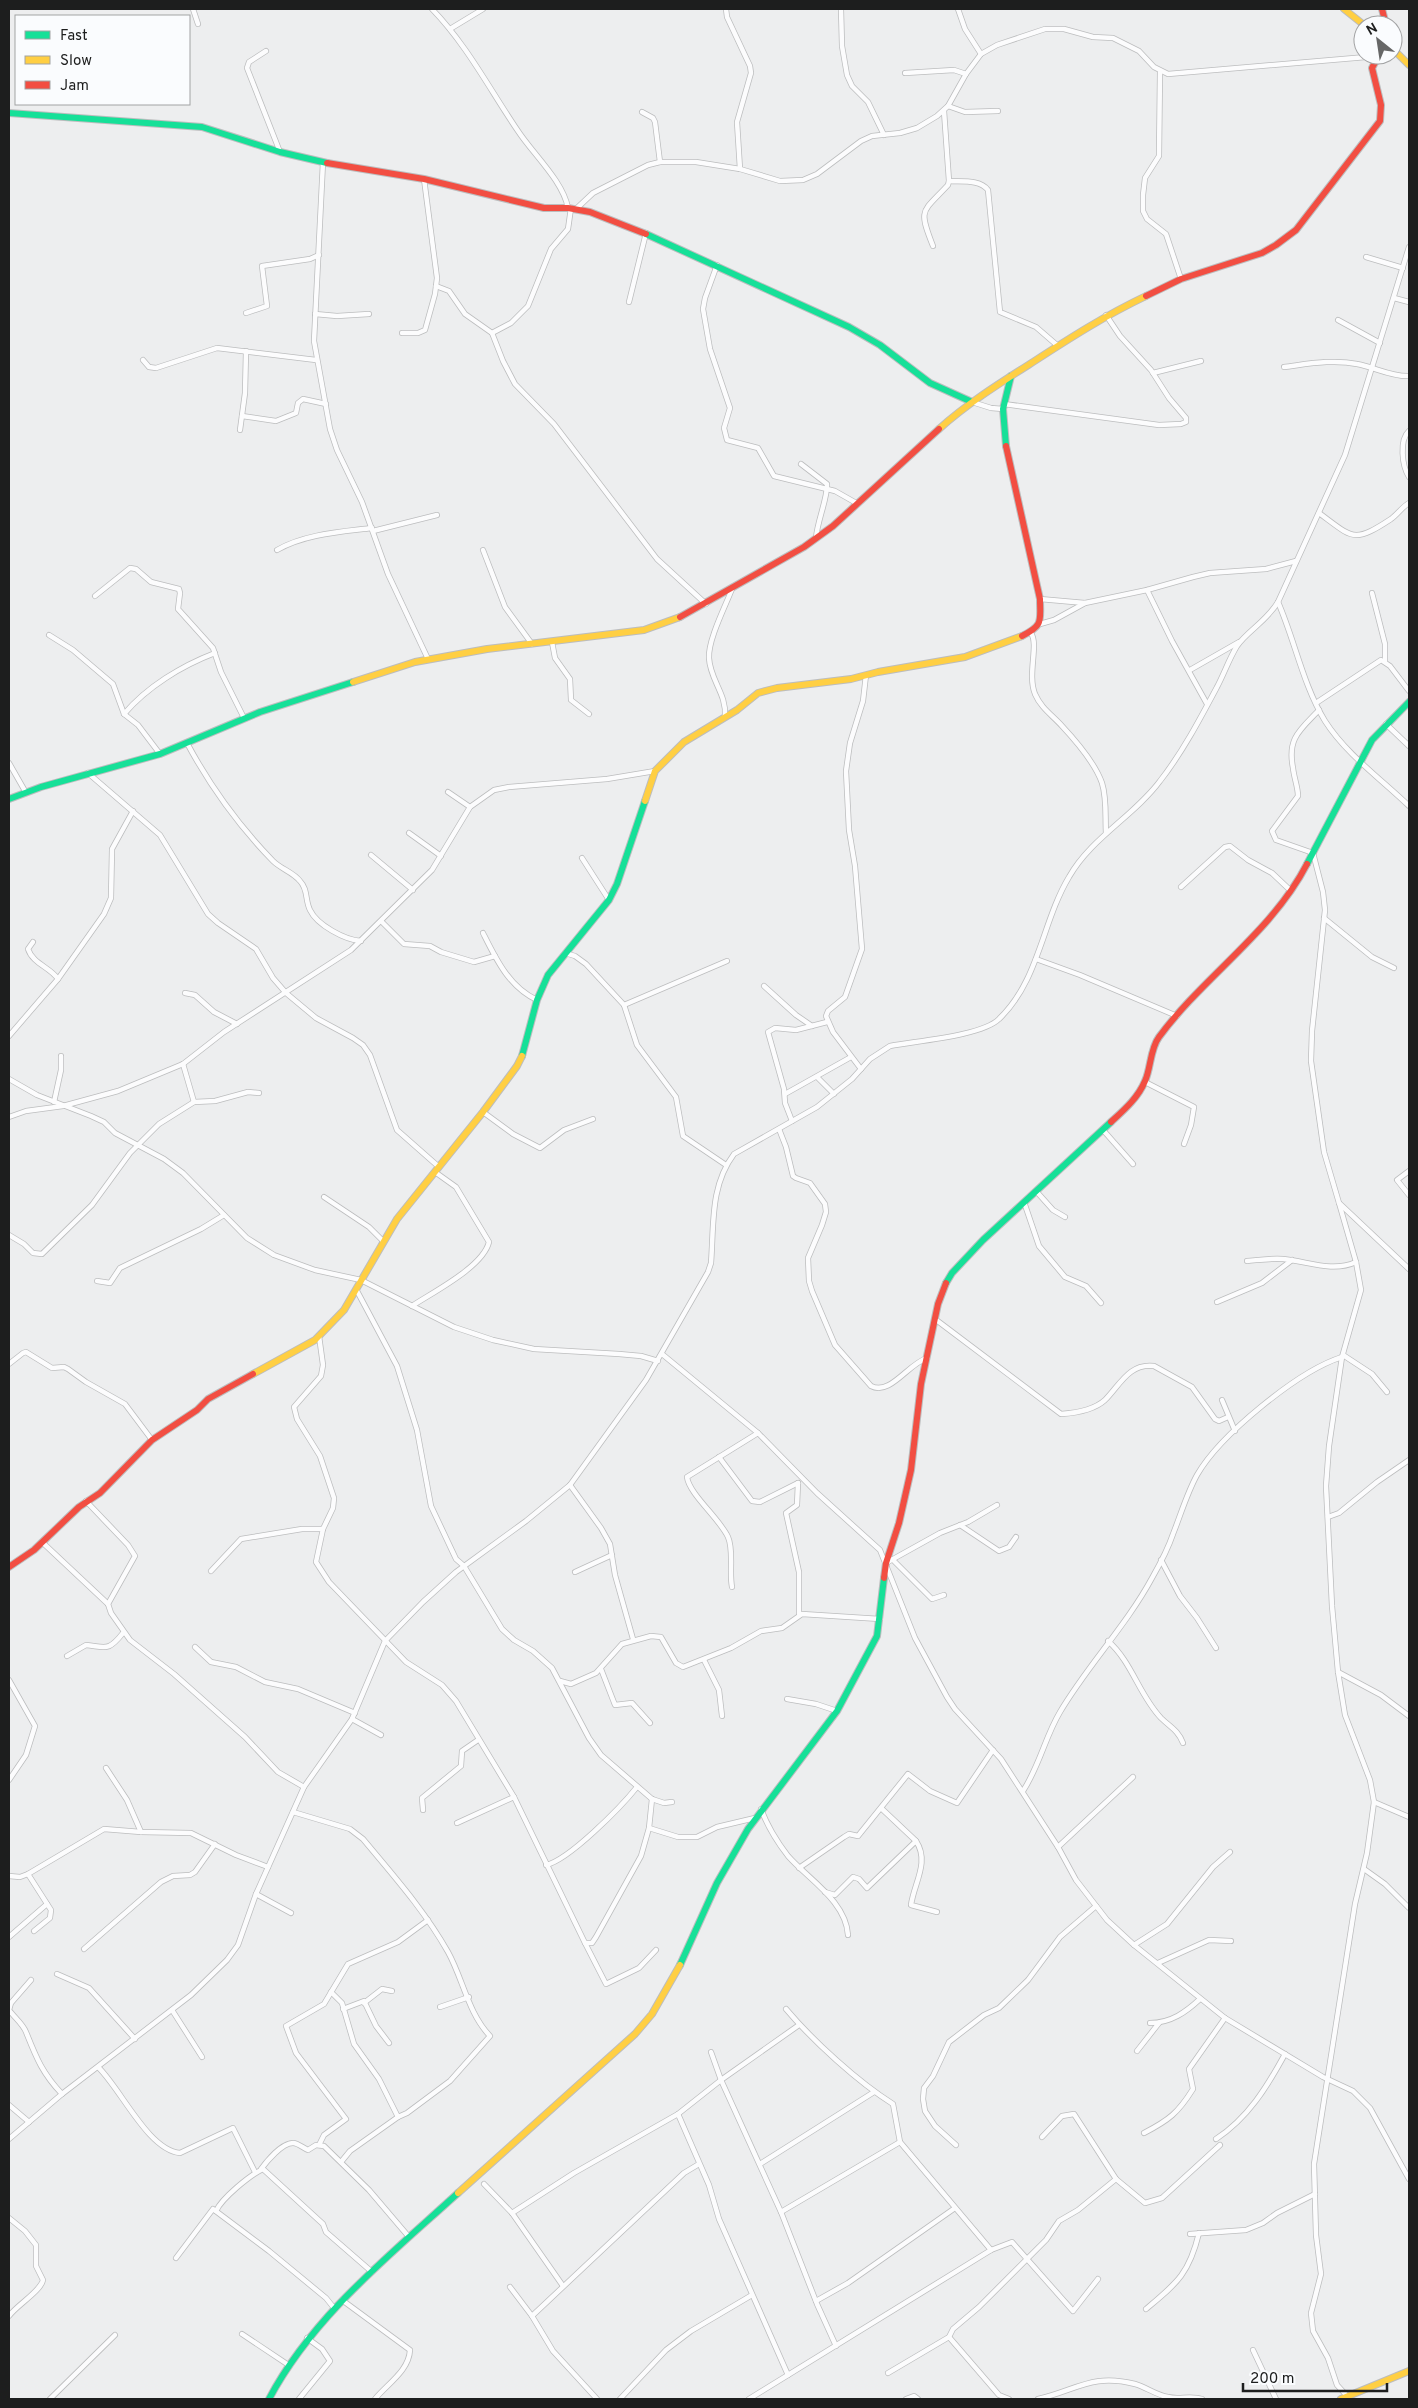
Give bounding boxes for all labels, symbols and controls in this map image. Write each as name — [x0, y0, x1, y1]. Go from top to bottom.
legend — [15, 15, 190, 105]
north arrow — [1353, 15, 1403, 65]
text: N — [1364, 20, 1381, 40]
text: Fast — [60, 27, 88, 46]
text: Slow — [60, 52, 92, 71]
text: Jam — [60, 77, 89, 96]
scale bar — [1243, 2360, 1387, 2392]
text: 200 m — [1250, 2370, 1295, 2389]

